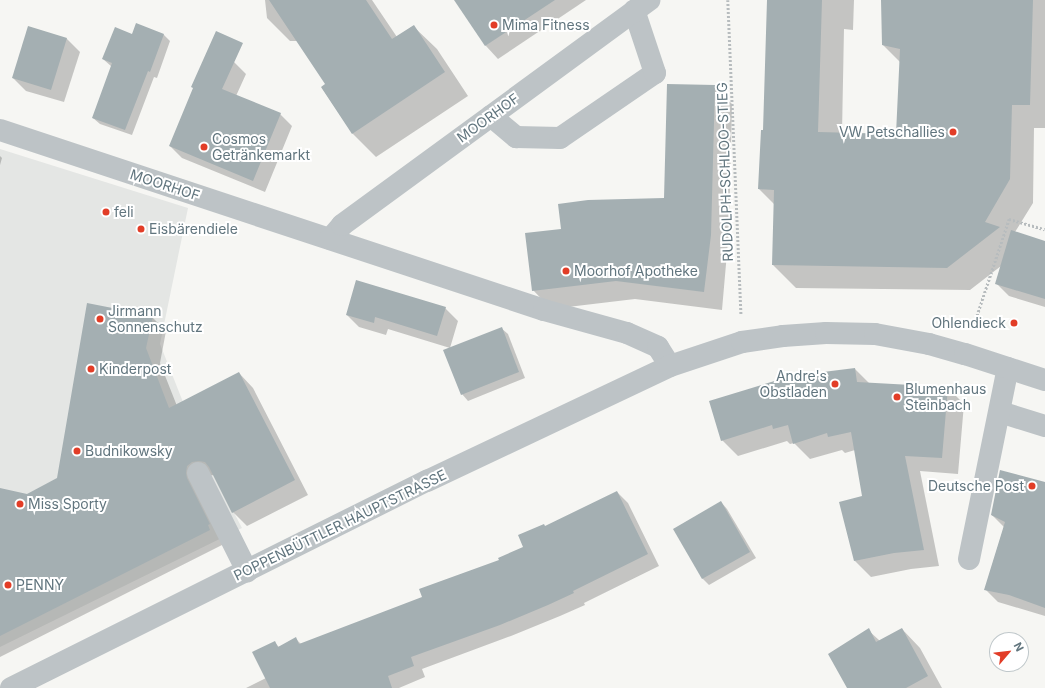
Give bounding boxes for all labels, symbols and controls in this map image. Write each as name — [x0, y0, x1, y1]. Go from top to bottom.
place label: Mima Fitness — [502, 17, 590, 33]
marker: Mima Fitness — [489, 20, 499, 30]
street label: RUDOLPH-SCHLOO-STIEG — [713, 82, 737, 262]
street label: MOORHOF — [454, 90, 522, 146]
place label: VW Petschallies — [839, 124, 945, 140]
marker: VW Petschallies — [948, 127, 958, 137]
place label: Cosmos Getränkemarkt — [212, 131, 310, 164]
marker: Cosmos Getränkemarkt — [199, 142, 209, 152]
street label: MOORHOF — [128, 166, 202, 204]
place label: feli — [114, 204, 134, 220]
marker: feli — [101, 207, 111, 217]
place label: Eisbärendiele — [149, 221, 238, 237]
marker: Eisbärendiele — [136, 224, 146, 234]
place label: Moorhof Apotheke — [574, 263, 698, 279]
marker: Moorhof Apotheke — [561, 266, 571, 276]
place label: Jirmann Sonnenschutz — [108, 303, 203, 336]
marker: Jirmann Sonnenschutz — [95, 314, 105, 324]
place label: Ohlendieck — [931, 315, 1006, 331]
marker: Ohlendieck — [1009, 318, 1019, 328]
place label: Kinderpost — [99, 361, 171, 377]
marker: Kinderpost — [86, 364, 96, 374]
place label: Andre's Obstladen — [759, 368, 827, 400]
marker: Andre's Obstladen — [830, 379, 840, 389]
place label: Blumenhaus Steinbach — [905, 381, 986, 414]
marker: Blumenhaus Steinbach — [892, 392, 902, 402]
place label: Budnikowsky — [85, 443, 173, 459]
marker: Budnikowsky — [72, 446, 82, 456]
street label: POPPENBÜTTLER HAUPTSTRASSE — [231, 466, 449, 584]
place label: Deutsche Post — [928, 478, 1024, 494]
marker: Deutsche Post — [1027, 481, 1037, 491]
place label: Miss Sporty — [28, 496, 107, 512]
marker: Miss Sporty — [15, 499, 25, 509]
place label: PENNY — [16, 577, 64, 593]
marker: PENNY — [3, 580, 13, 590]
north arrow — [989, 632, 1029, 672]
text: N — [1011, 640, 1027, 654]

